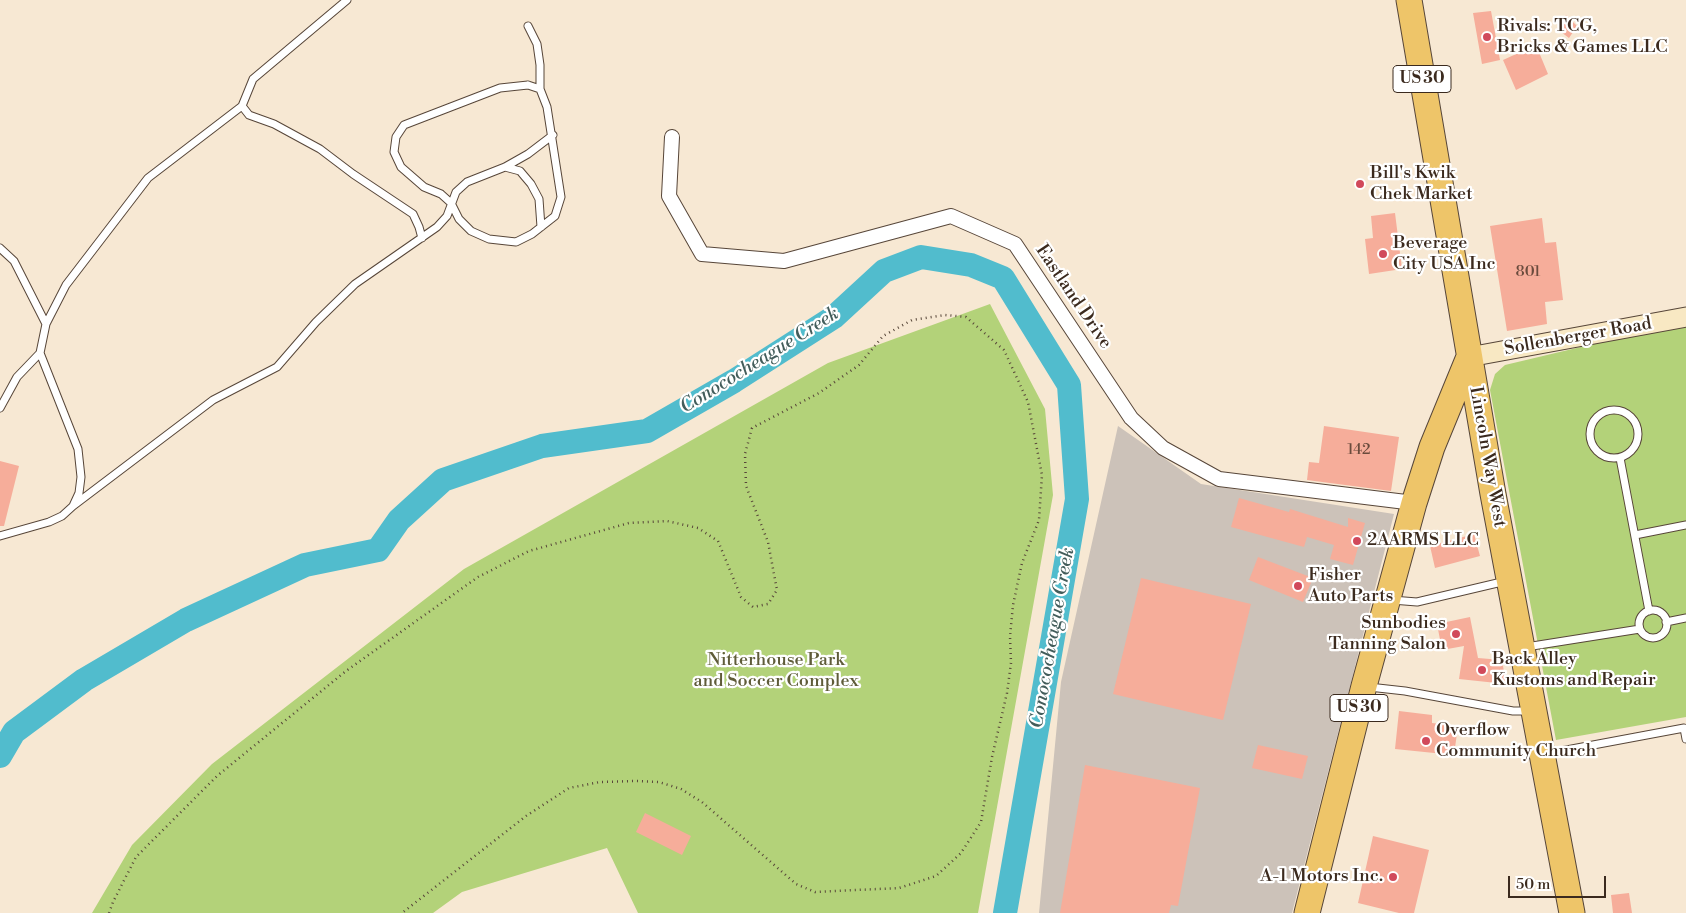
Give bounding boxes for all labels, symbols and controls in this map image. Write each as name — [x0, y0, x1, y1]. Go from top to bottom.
place label: Rivals: TCG, Bricks & Games LLC — [1497, 16, 1668, 58]
marker: Rivals: TCG, Bricks & Games LLC — [1481, 31, 1493, 43]
road number: US 30 — [1393, 66, 1451, 92]
place label: Bill's Kwik Chek Market — [1370, 163, 1473, 205]
marker: Bill's Kwik Chek Market — [1354, 178, 1366, 190]
place label: Beverage City USA Inc — [1393, 233, 1496, 276]
street label: Eastland Drive — [1030, 241, 1116, 353]
marker: Beverage City USA Inc — [1377, 248, 1389, 260]
house number: 801 — [1515, 263, 1541, 281]
water label: Conococheague Creek — [676, 303, 844, 419]
street label: Sollenberger Road — [1503, 313, 1653, 361]
street label: Lincoln Way West — [1464, 385, 1510, 529]
house number: 142 — [1347, 441, 1371, 459]
place label: 2AARMS LLC — [1367, 530, 1479, 552]
marker: 2AARMS LLC — [1351, 535, 1363, 547]
water label: Conococheague Creek — [1026, 546, 1080, 730]
place label: Fisher Auto Parts — [1308, 565, 1393, 608]
marker: Fisher Auto Parts — [1292, 580, 1304, 592]
place label: Sunbodies Tanning Salon — [1329, 613, 1446, 656]
marker: Sunbodies Tanning Salon — [1450, 628, 1462, 640]
place label: Back Alley Kustoms and Repair — [1492, 649, 1656, 692]
park label: Nitterhouse Park and Soccer Complex — [693, 650, 859, 692]
marker: Back Alley Kustoms and Repair — [1476, 664, 1488, 676]
road number: US 30 — [1330, 694, 1388, 721]
place label: Overflow Community Church — [1436, 720, 1596, 762]
marker: Overflow Community Church — [1420, 735, 1432, 747]
place label: A-1 Motors Inc. — [1260, 866, 1383, 888]
scale bar — [1511, 866, 1608, 898]
marker: A-1 Motors Inc. — [1387, 871, 1399, 883]
text: 50 m — [1516, 875, 1550, 894]

